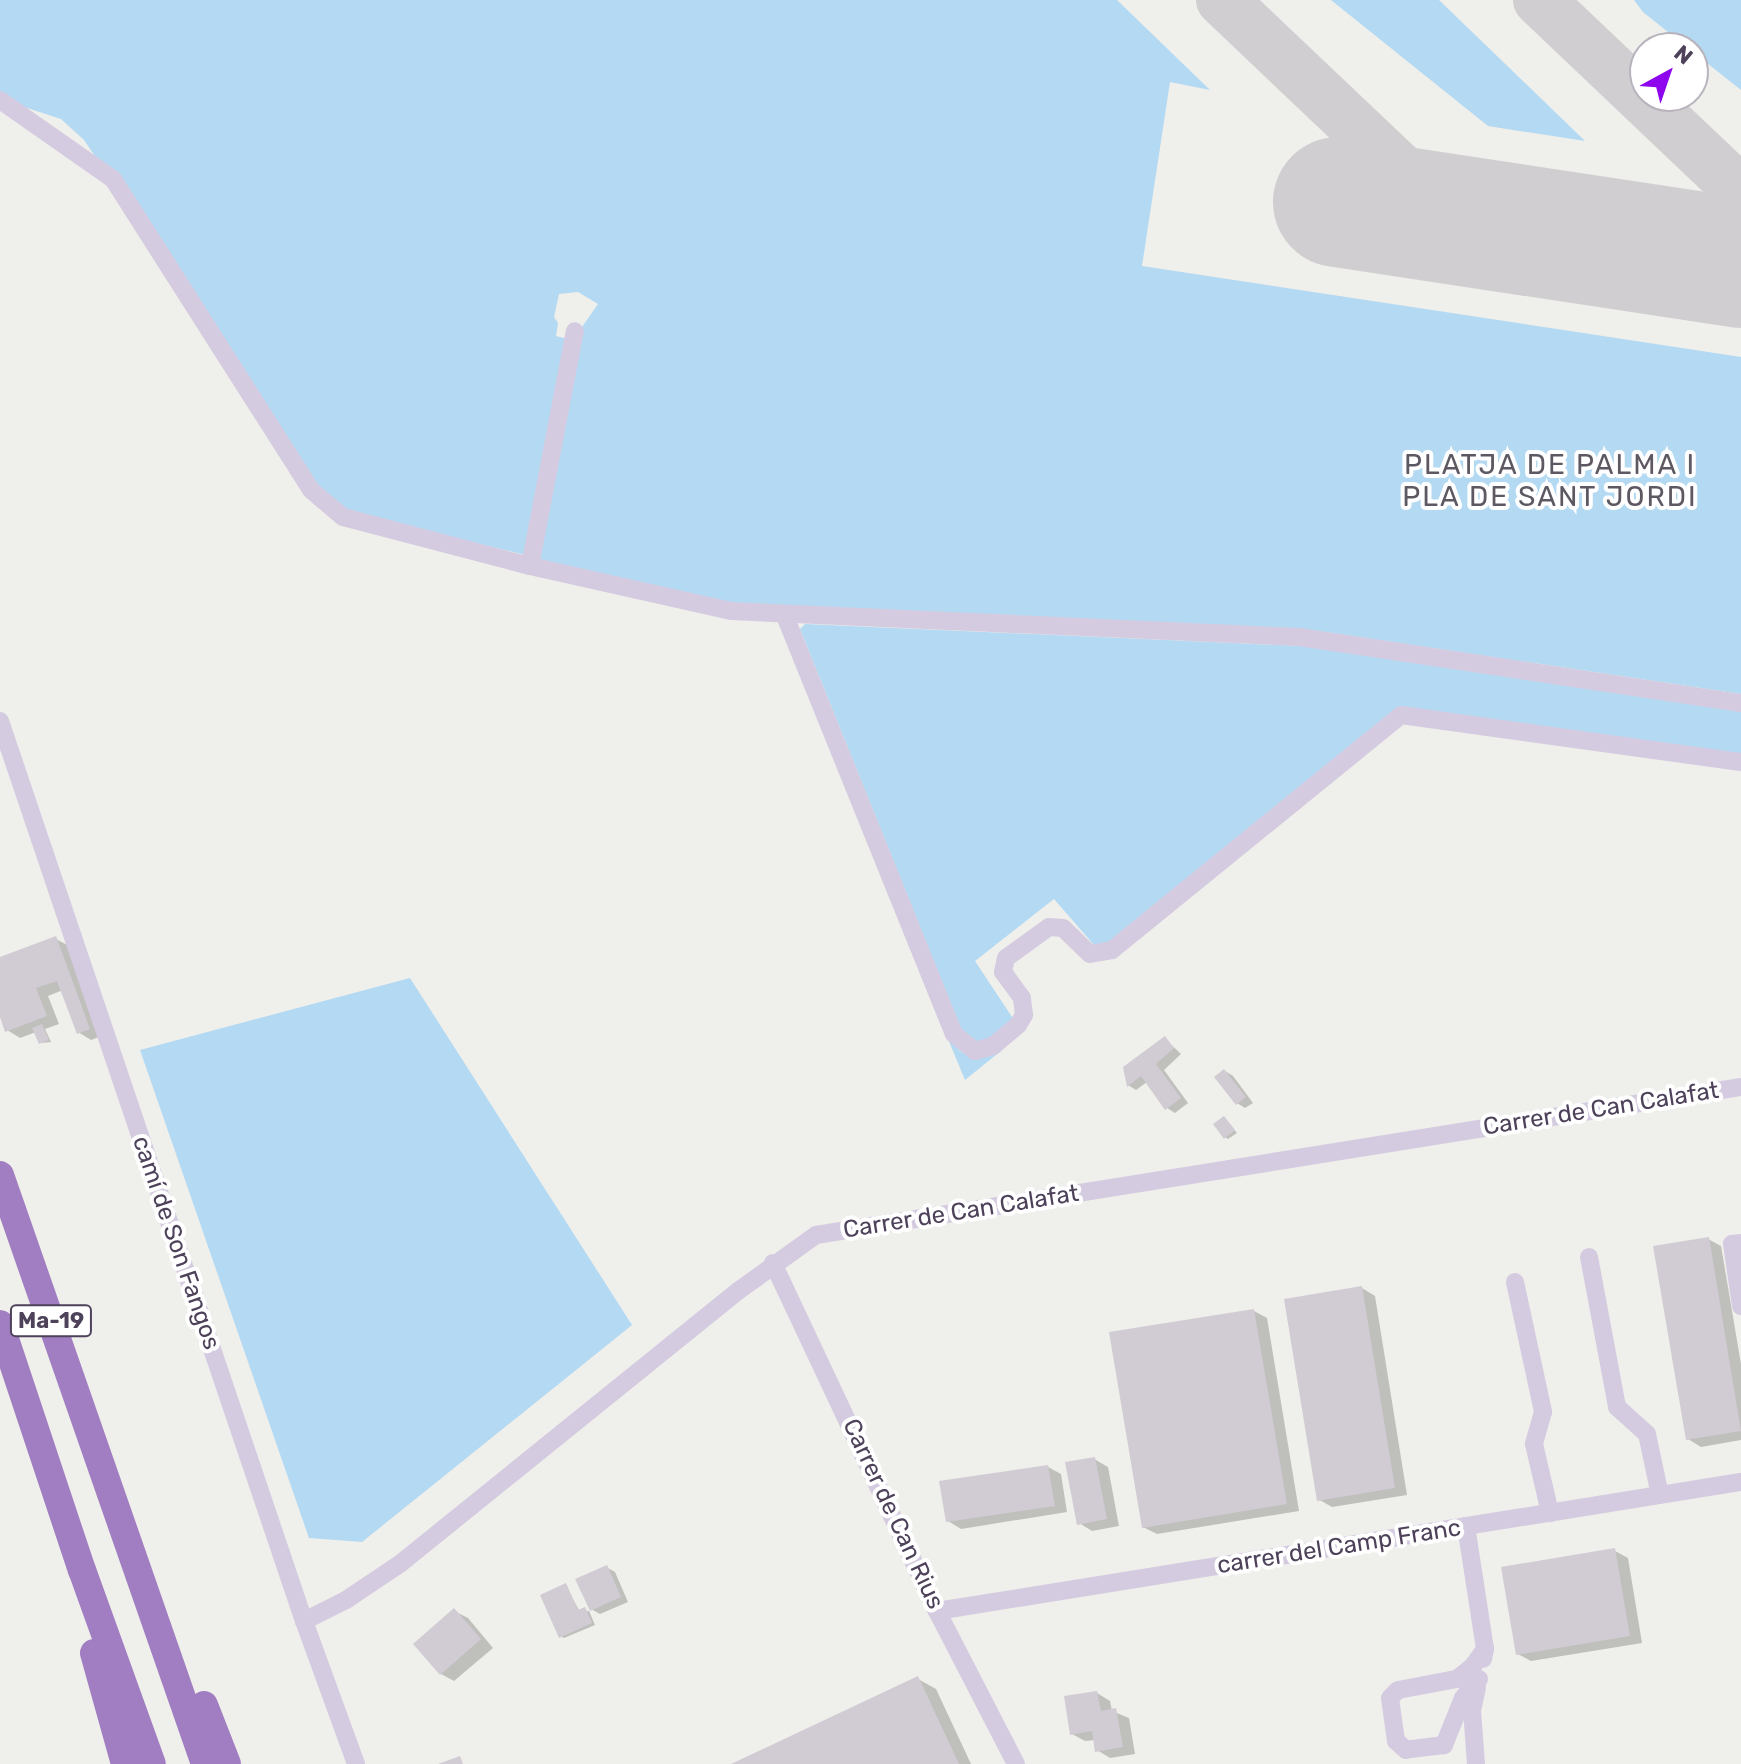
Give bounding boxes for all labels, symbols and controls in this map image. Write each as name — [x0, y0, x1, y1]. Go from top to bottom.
north arrow — [1629, 32, 1709, 112]
text: N — [1669, 39, 1698, 70]
district label: PLATJA DE PALMA I PLA DE SANT JORDI — [1402, 448, 1698, 514]
street label: Carrer de Can Calafat — [1481, 1076, 1721, 1142]
street label: camí de Son Fangos — [126, 1133, 226, 1353]
street label: Carrer de Can Calafat — [841, 1179, 1081, 1245]
road number: Ma-19 — [9, 1303, 93, 1339]
street label: Carrer de Can Rius — [836, 1414, 950, 1614]
street label: carrer del Camp Franc — [1215, 1513, 1463, 1581]

